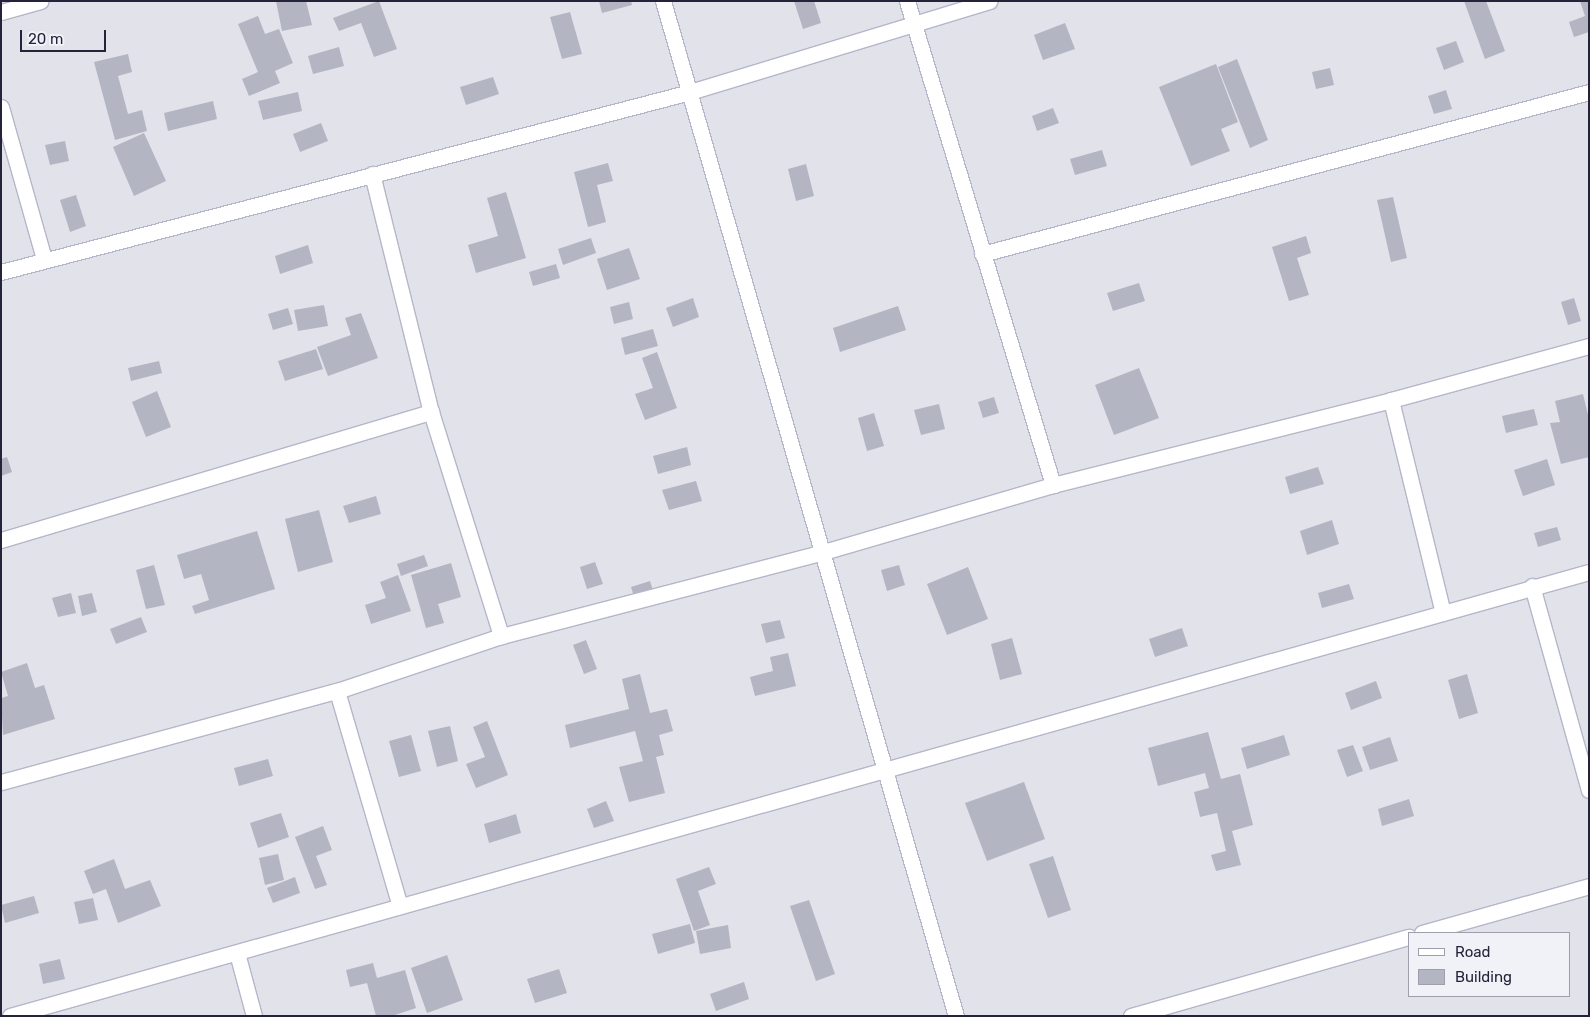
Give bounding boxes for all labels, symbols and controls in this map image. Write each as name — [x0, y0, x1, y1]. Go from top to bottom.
scale bar — [22, 20, 109, 52]
text: 20 m — [28, 30, 63, 48]
legend — [1408, 932, 1570, 997]
text: Road — [1455, 943, 1491, 961]
text: Building — [1455, 968, 1512, 986]

